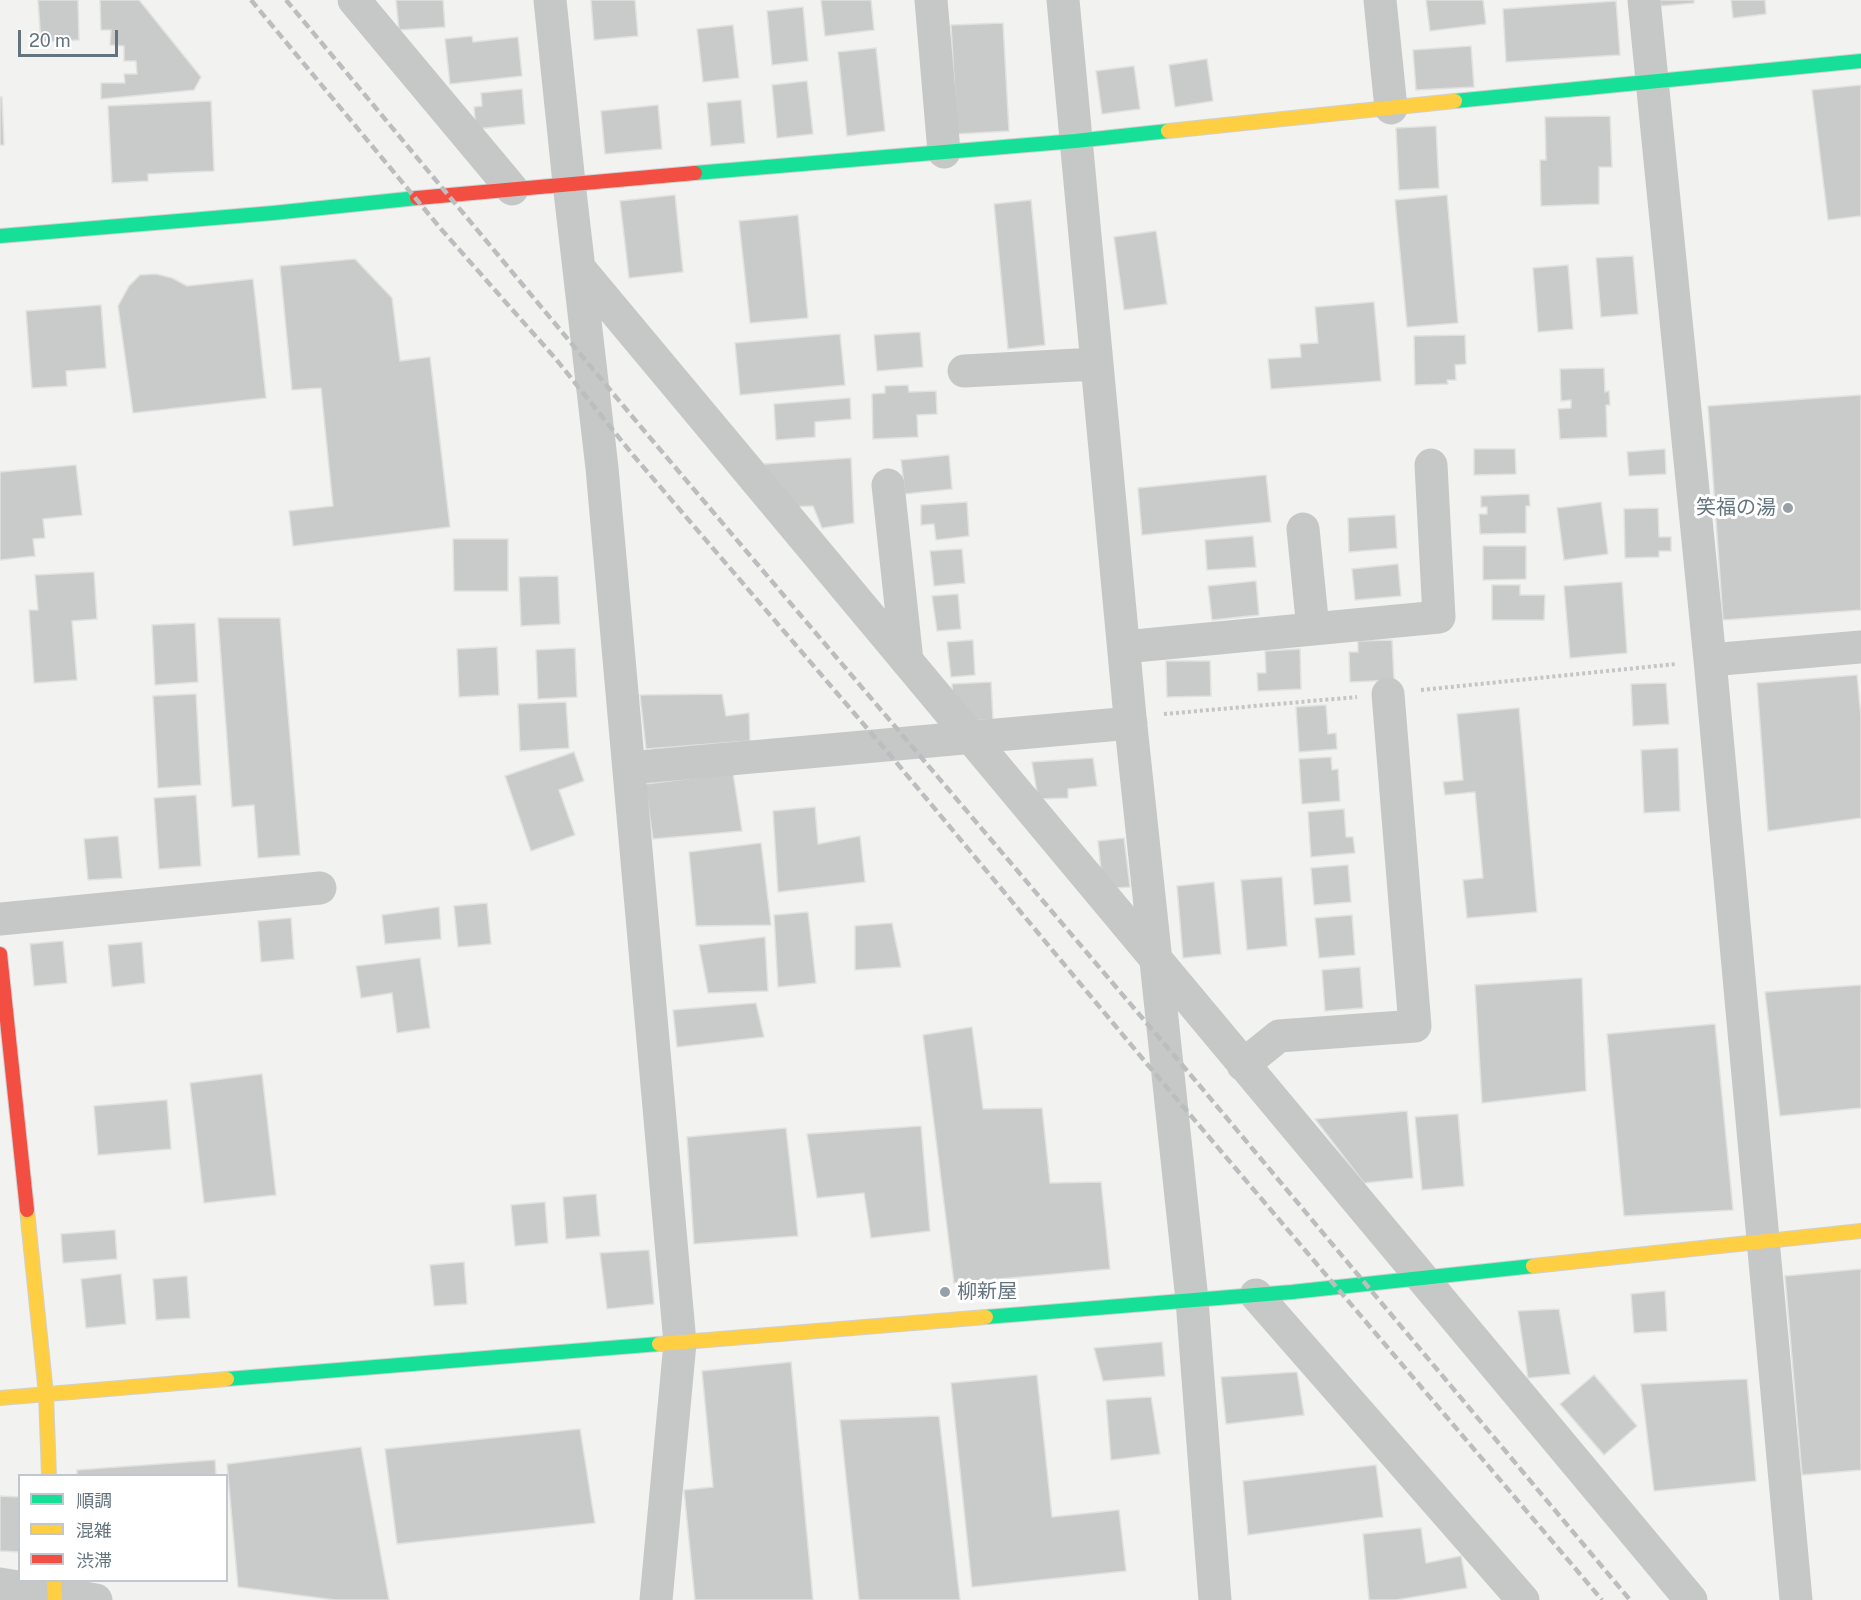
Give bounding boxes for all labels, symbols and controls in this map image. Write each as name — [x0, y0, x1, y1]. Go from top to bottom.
scale bar — [21, 18, 122, 56]
text: 20 m — [29, 30, 71, 51]
place label: 笑福の湯 — [1696, 496, 1776, 520]
marker: 笑福の湯 — [1781, 501, 1795, 515]
place label: 柳新屋 — [957, 1280, 1017, 1304]
marker: 柳新屋 — [938, 1285, 952, 1299]
legend — [18, 1474, 228, 1582]
text: 順調 — [76, 1490, 112, 1511]
text: 混雑 — [76, 1520, 112, 1541]
text: 渋滞 — [76, 1550, 112, 1571]

